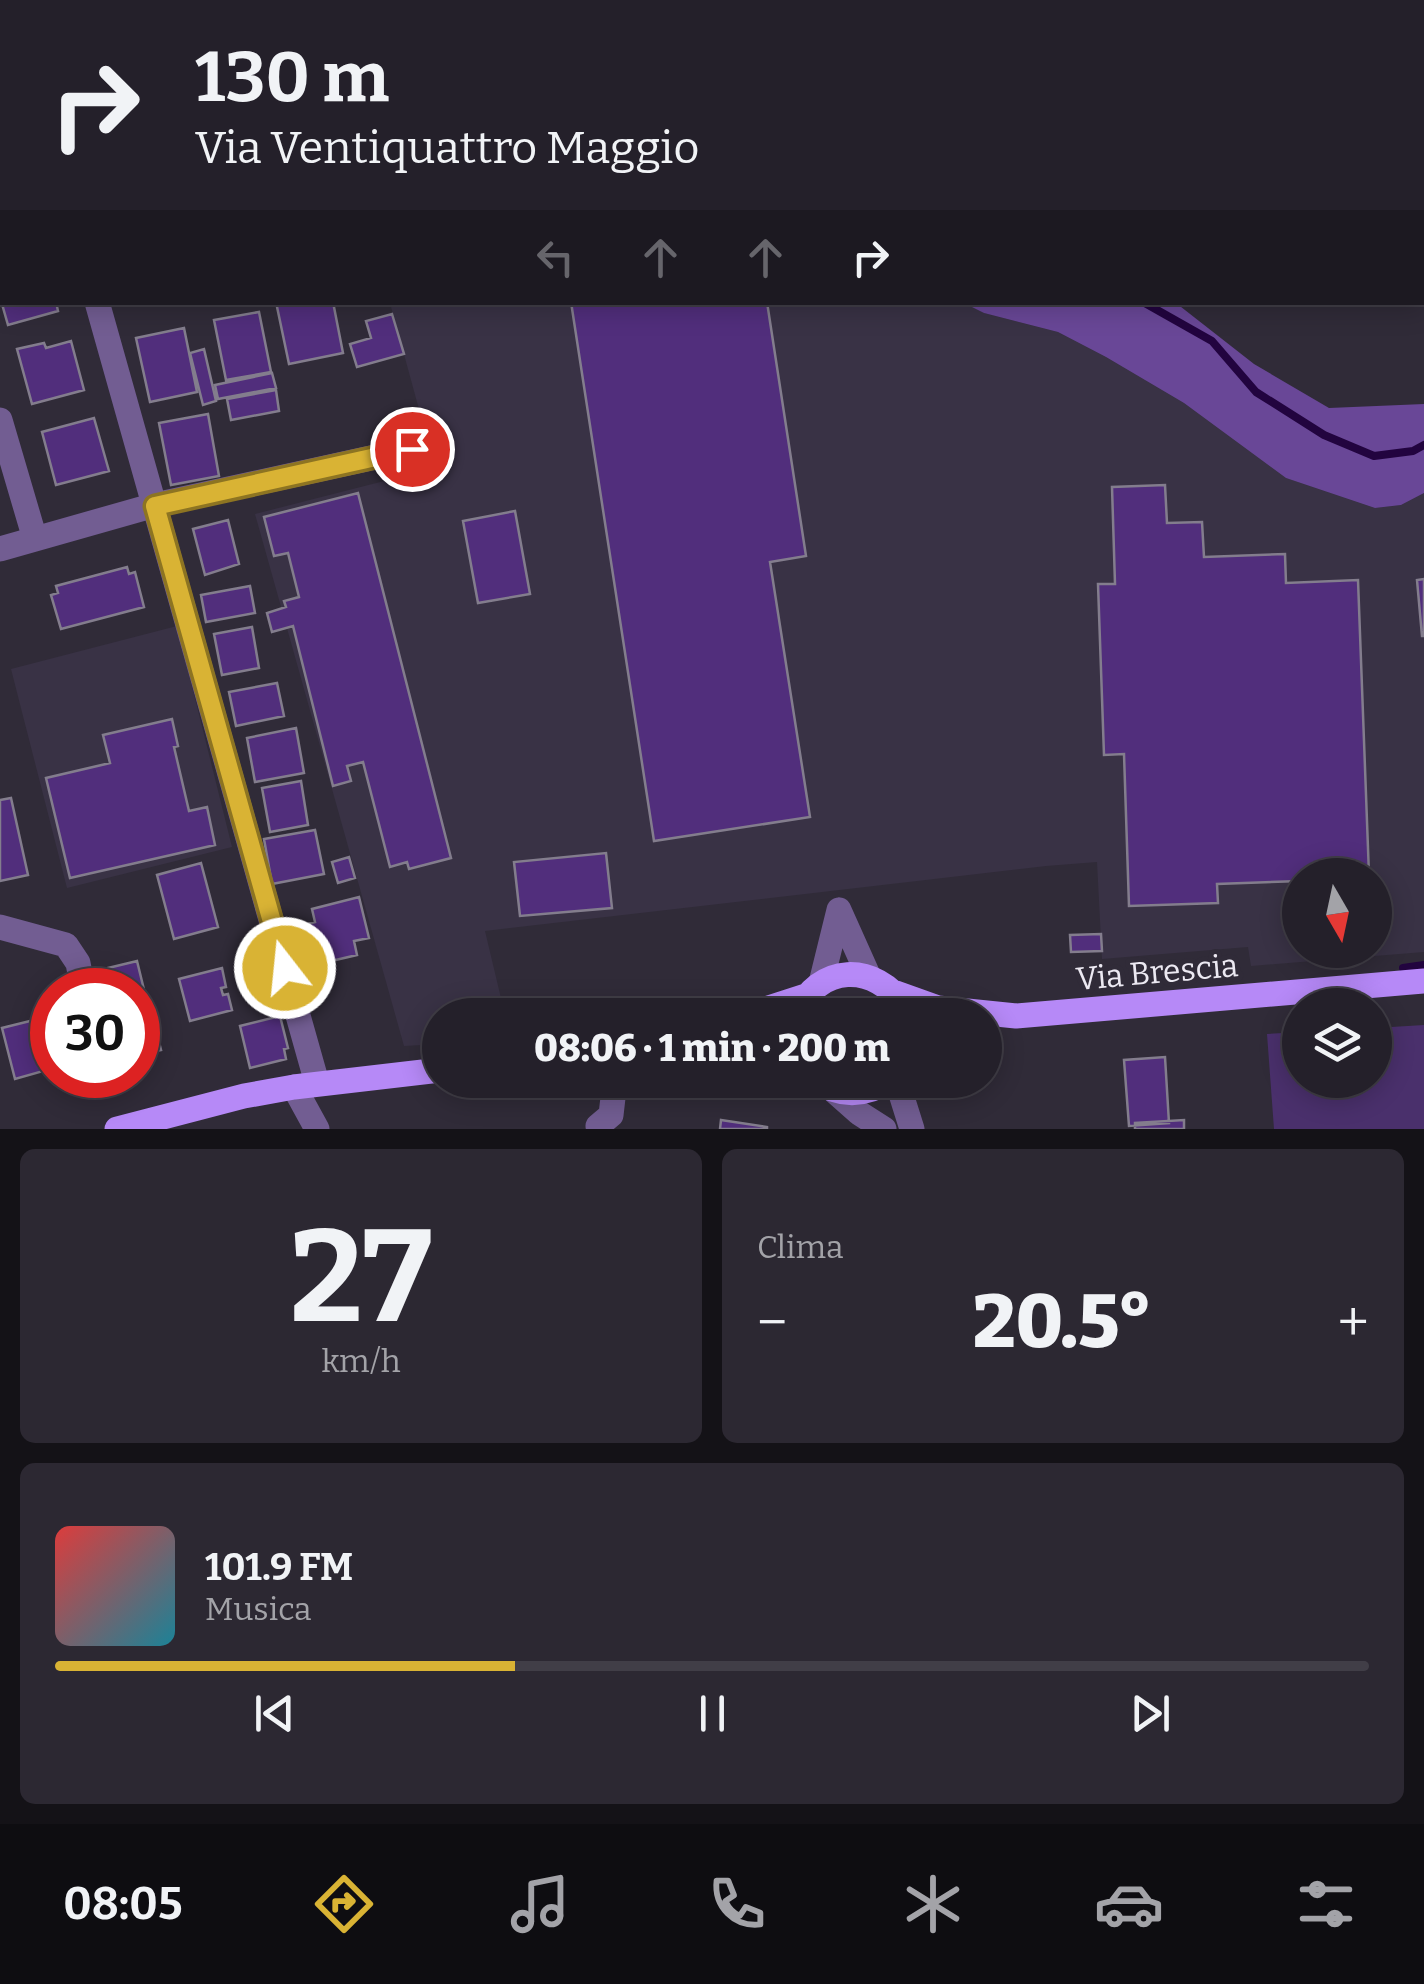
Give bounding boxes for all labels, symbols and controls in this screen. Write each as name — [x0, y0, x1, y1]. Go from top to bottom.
text: 130 m — [195, 36, 389, 120]
icon: right — [30, 40, 160, 170]
text: Via Ventiquattro Maggio — [195, 121, 699, 175]
icon: left — [528, 230, 583, 285]
icon: ahead — [633, 230, 688, 285]
icon: ahead — [738, 230, 793, 285]
icon: right — [843, 230, 898, 285]
pin — [370, 407, 455, 492]
icon: arrive — [385, 422, 440, 477]
north arrow — [1282, 858, 1392, 968]
map controls — [1282, 858, 1392, 1098]
position arrow — [233, 916, 337, 1020]
street label: Via Brescia — [1074, 946, 1240, 998]
speed limit sign: 30 — [30, 968, 160, 1098]
button: layers — [1282, 988, 1392, 1098]
text: 08:06 · 1 min · 200 m — [534, 1025, 890, 1071]
text: 27 — [290, 1199, 432, 1355]
text: Clima — [757, 1228, 844, 1266]
text: 20.5° — [973, 1277, 1152, 1367]
text: − — [757, 1290, 787, 1356]
text: + — [1338, 1290, 1369, 1356]
text: km/h — [321, 1342, 401, 1380]
text: 101.9 FM — [205, 1544, 353, 1590]
text: Musica — [205, 1590, 312, 1628]
icon: previous — [247, 1686, 302, 1741]
icon: pause — [685, 1686, 740, 1741]
icon: next — [1123, 1686, 1178, 1741]
icon: directions — [309, 1869, 379, 1939]
icon: music — [505, 1869, 575, 1939]
icon: phone — [702, 1869, 772, 1939]
icon: climate — [898, 1869, 968, 1939]
icon: car — [1094, 1869, 1164, 1939]
icon: filters — [1291, 1869, 1361, 1939]
text: 08:05 — [63, 1877, 183, 1931]

